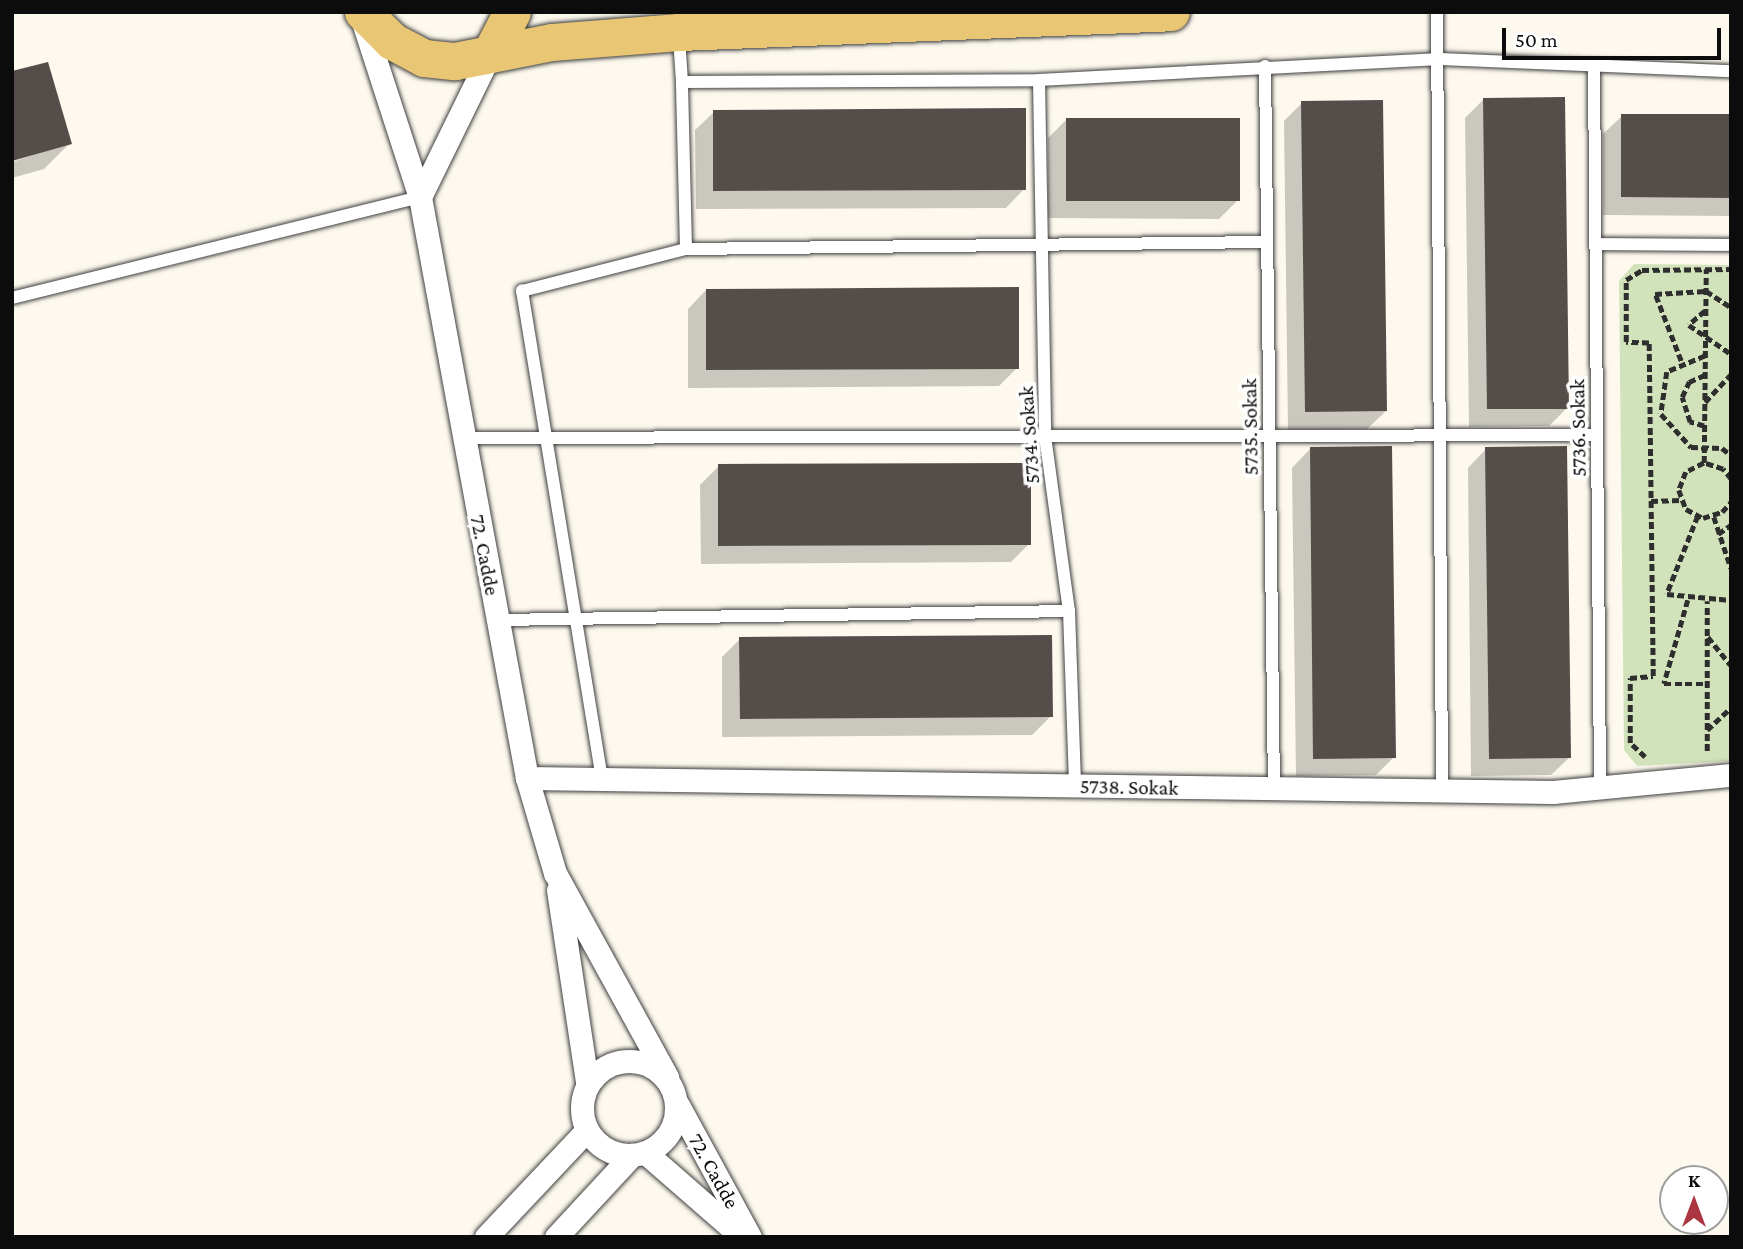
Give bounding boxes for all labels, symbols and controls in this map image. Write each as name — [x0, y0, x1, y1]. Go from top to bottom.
scale bar — [1505, 14, 1724, 58]
text: 50 m — [1515, 28, 1558, 52]
street label: 5735. Sokak — [1237, 378, 1263, 476]
street label: 5736. Sokak — [1565, 379, 1591, 477]
street label: 5734. Sokak — [1013, 385, 1045, 485]
street label: 72. Cadde — [465, 512, 505, 598]
street label: 5738. Sokak — [1080, 774, 1178, 800]
street label: 72. Cadde — [683, 1129, 745, 1213]
north arrow — [1659, 1165, 1729, 1235]
text: K — [1688, 1170, 1700, 1191]

